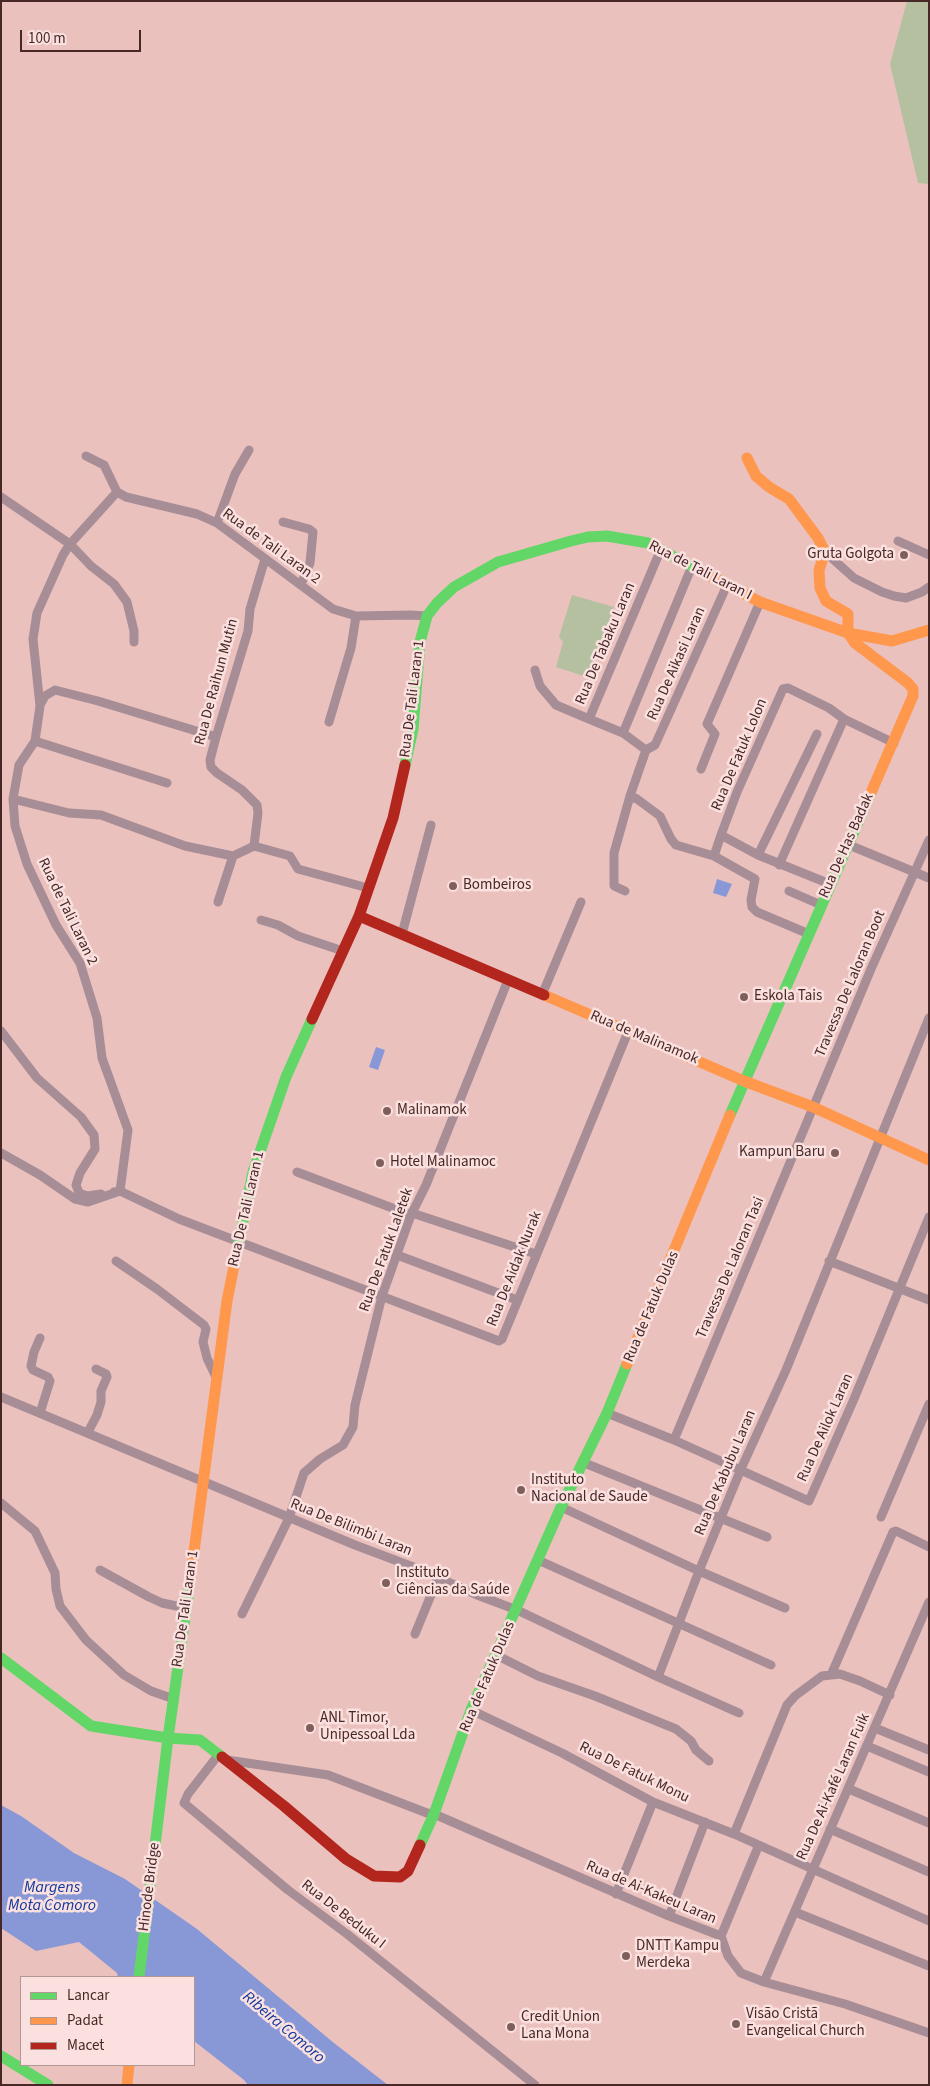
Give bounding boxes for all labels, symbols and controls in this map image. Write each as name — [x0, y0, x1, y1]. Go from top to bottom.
scale bar — [22, 20, 144, 52]
text: 100 m — [28, 28, 66, 49]
street label: Rua de Tali Laran 2 — [218, 505, 324, 589]
street label: Rua de Tali Laran I — [645, 537, 755, 605]
place label: Gruta Golgota — [807, 546, 894, 564]
marker: Gruta Golgota — [898, 549, 910, 561]
street label: Rua De Tabaku Laran — [572, 580, 640, 708]
street label: Rua De Aikasi Laran — [644, 605, 710, 723]
street label: Rua De Raihun Mutin — [191, 617, 243, 747]
street label: Rua De Tali Laran 1 — [397, 639, 429, 759]
street label: Rua De Fatuk Lolon — [708, 696, 772, 814]
street label: Rua De Has Badak — [816, 791, 878, 901]
street label: Rua de Tali Laran 2 — [33, 855, 101, 969]
place label: Bombeiros — [463, 877, 531, 895]
marker: Bombeiros — [447, 880, 459, 892]
street label: Travessa De Laloran Boot — [812, 908, 890, 1060]
place label: Eskola Tais — [754, 988, 822, 1006]
marker: Eskola Tais — [738, 991, 750, 1003]
street label: Rua de Malinamok — [587, 1007, 701, 1069]
place label: Malinamok — [397, 1102, 467, 1120]
marker: Malinamok — [381, 1105, 393, 1117]
place label: Kampun Baru — [739, 1144, 825, 1162]
marker: Kampun Baru — [829, 1147, 841, 1159]
street label: Rua De Tali Laran 1 — [225, 1150, 269, 1268]
place label: Hotel Malinamoc — [390, 1154, 496, 1172]
marker: Hotel Malinamoc — [374, 1157, 386, 1169]
street label: Rua De Fatuk Laletek — [356, 1186, 418, 1314]
street label: Travessa De Laloran Tasi — [693, 1195, 769, 1341]
street label: Rua De Aidak Nurak — [484, 1209, 546, 1329]
street label: Rua de Fatuk Dulas — [620, 1249, 684, 1365]
street label: Rua De Ailok Laran — [794, 1371, 858, 1485]
street label: Rua De Kabubu Laran — [691, 1408, 761, 1538]
place label: Instituto Nacional de Saude — [531, 1472, 648, 1507]
marker: Instituto Nacional de Saude — [515, 1484, 527, 1496]
street label: Rua De Bilimbi Laran — [287, 1495, 415, 1561]
street label: Rua De Tali Laran 1 — [169, 1549, 203, 1669]
place label: Instituto Ciências da Saúde — [396, 1565, 510, 1600]
marker: Instituto Ciências da Saúde — [380, 1577, 392, 1589]
street label: Rua de Fatuk Dulas — [456, 1619, 520, 1735]
place label: ANL Timor, Unipessoal Lda — [320, 1710, 415, 1745]
street label: Rua De Ai-Kafé Laran Fuik — [793, 1711, 875, 1863]
marker: ANL Timor, Unipessoal Lda — [304, 1722, 316, 1734]
street label: Rua De Fatuk Monu — [576, 1739, 692, 1807]
street label: Hinode Bridge — [136, 1842, 164, 1932]
street label: Rua de Ai-Kakeu Laran — [583, 1857, 719, 1929]
street label: Rua De Beduku I — [297, 1877, 389, 1953]
water label: Margens Mota Comoro — [8, 1878, 96, 1916]
place label: DNTT Kampu Merdeka — [636, 1938, 719, 1973]
marker: DNTT Kampu Merdeka — [620, 1950, 632, 1962]
legend — [20, 1976, 195, 2066]
text: Lancar — [67, 1985, 110, 2006]
water label: Ribeira Comoro — [238, 1988, 328, 2068]
place label: Visão Cristã Evangelical Church — [746, 2006, 865, 2041]
place label: Credit Union Lana Mona — [521, 2009, 600, 2044]
text: Padat — [67, 2010, 103, 2031]
marker: Visão Cristã Evangelical Church — [730, 2018, 742, 2030]
marker: Credit Union Lana Mona — [505, 2021, 517, 2033]
text: Macet — [67, 2035, 104, 2056]

